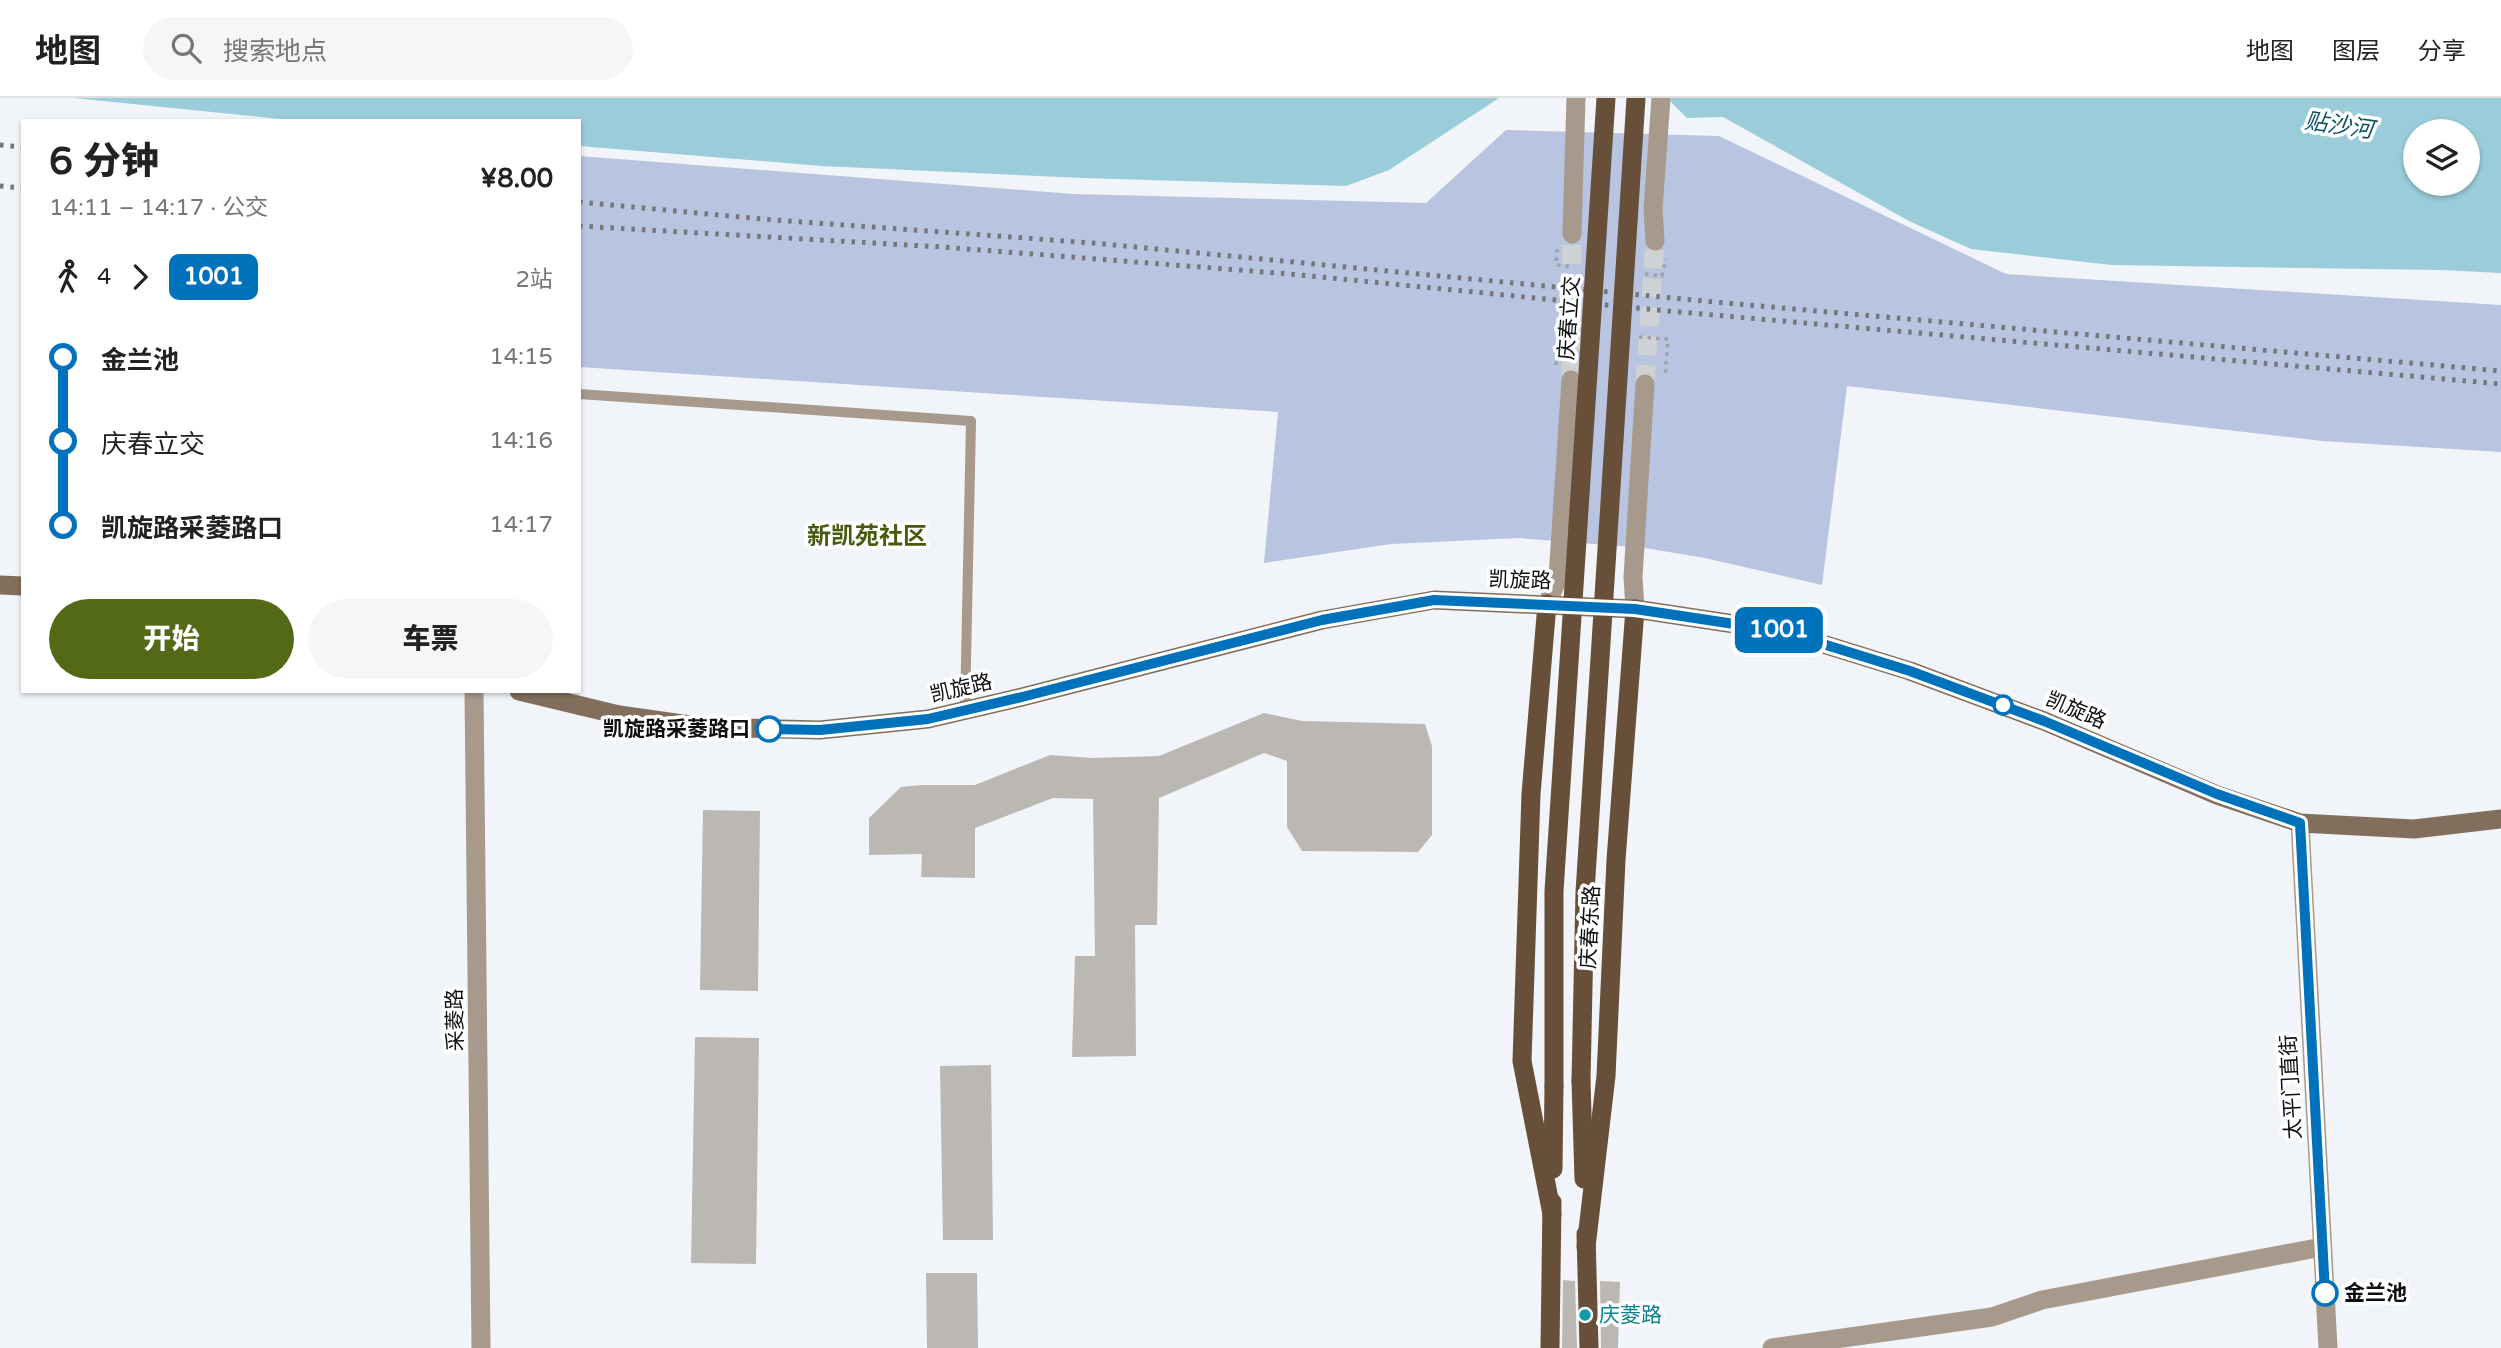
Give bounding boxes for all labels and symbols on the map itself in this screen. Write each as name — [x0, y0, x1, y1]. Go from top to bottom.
water label: 贴沙河 — [2303, 107, 2379, 145]
street label: 庆春立交 — [1554, 275, 1585, 361]
district label: 新凯苑社区 — [807, 522, 927, 551]
street label: 凯旋路 — [1488, 567, 1552, 594]
line badge: 1001 — [1730, 607, 1828, 653]
street label: 凯旋路 — [928, 669, 995, 708]
street label: 凯旋路 — [2042, 687, 2110, 734]
unlabelled marker — [1993, 695, 2013, 715]
marker: 凯旋路采菱路口 — [756, 716, 782, 742]
place label: 凯旋路采菱路口 — [603, 717, 750, 742]
street label: 庆春东路 — [1576, 884, 1605, 970]
street label: 采菱路 — [442, 988, 469, 1052]
street label: 太平门直街 — [2276, 1034, 2307, 1140]
marker: 金兰池 — [2312, 1280, 2338, 1306]
place label: 金兰池 — [2344, 1281, 2407, 1306]
place label: 庆菱路 — [1599, 1303, 1662, 1328]
marker: 庆菱路 — [1577, 1307, 1593, 1323]

